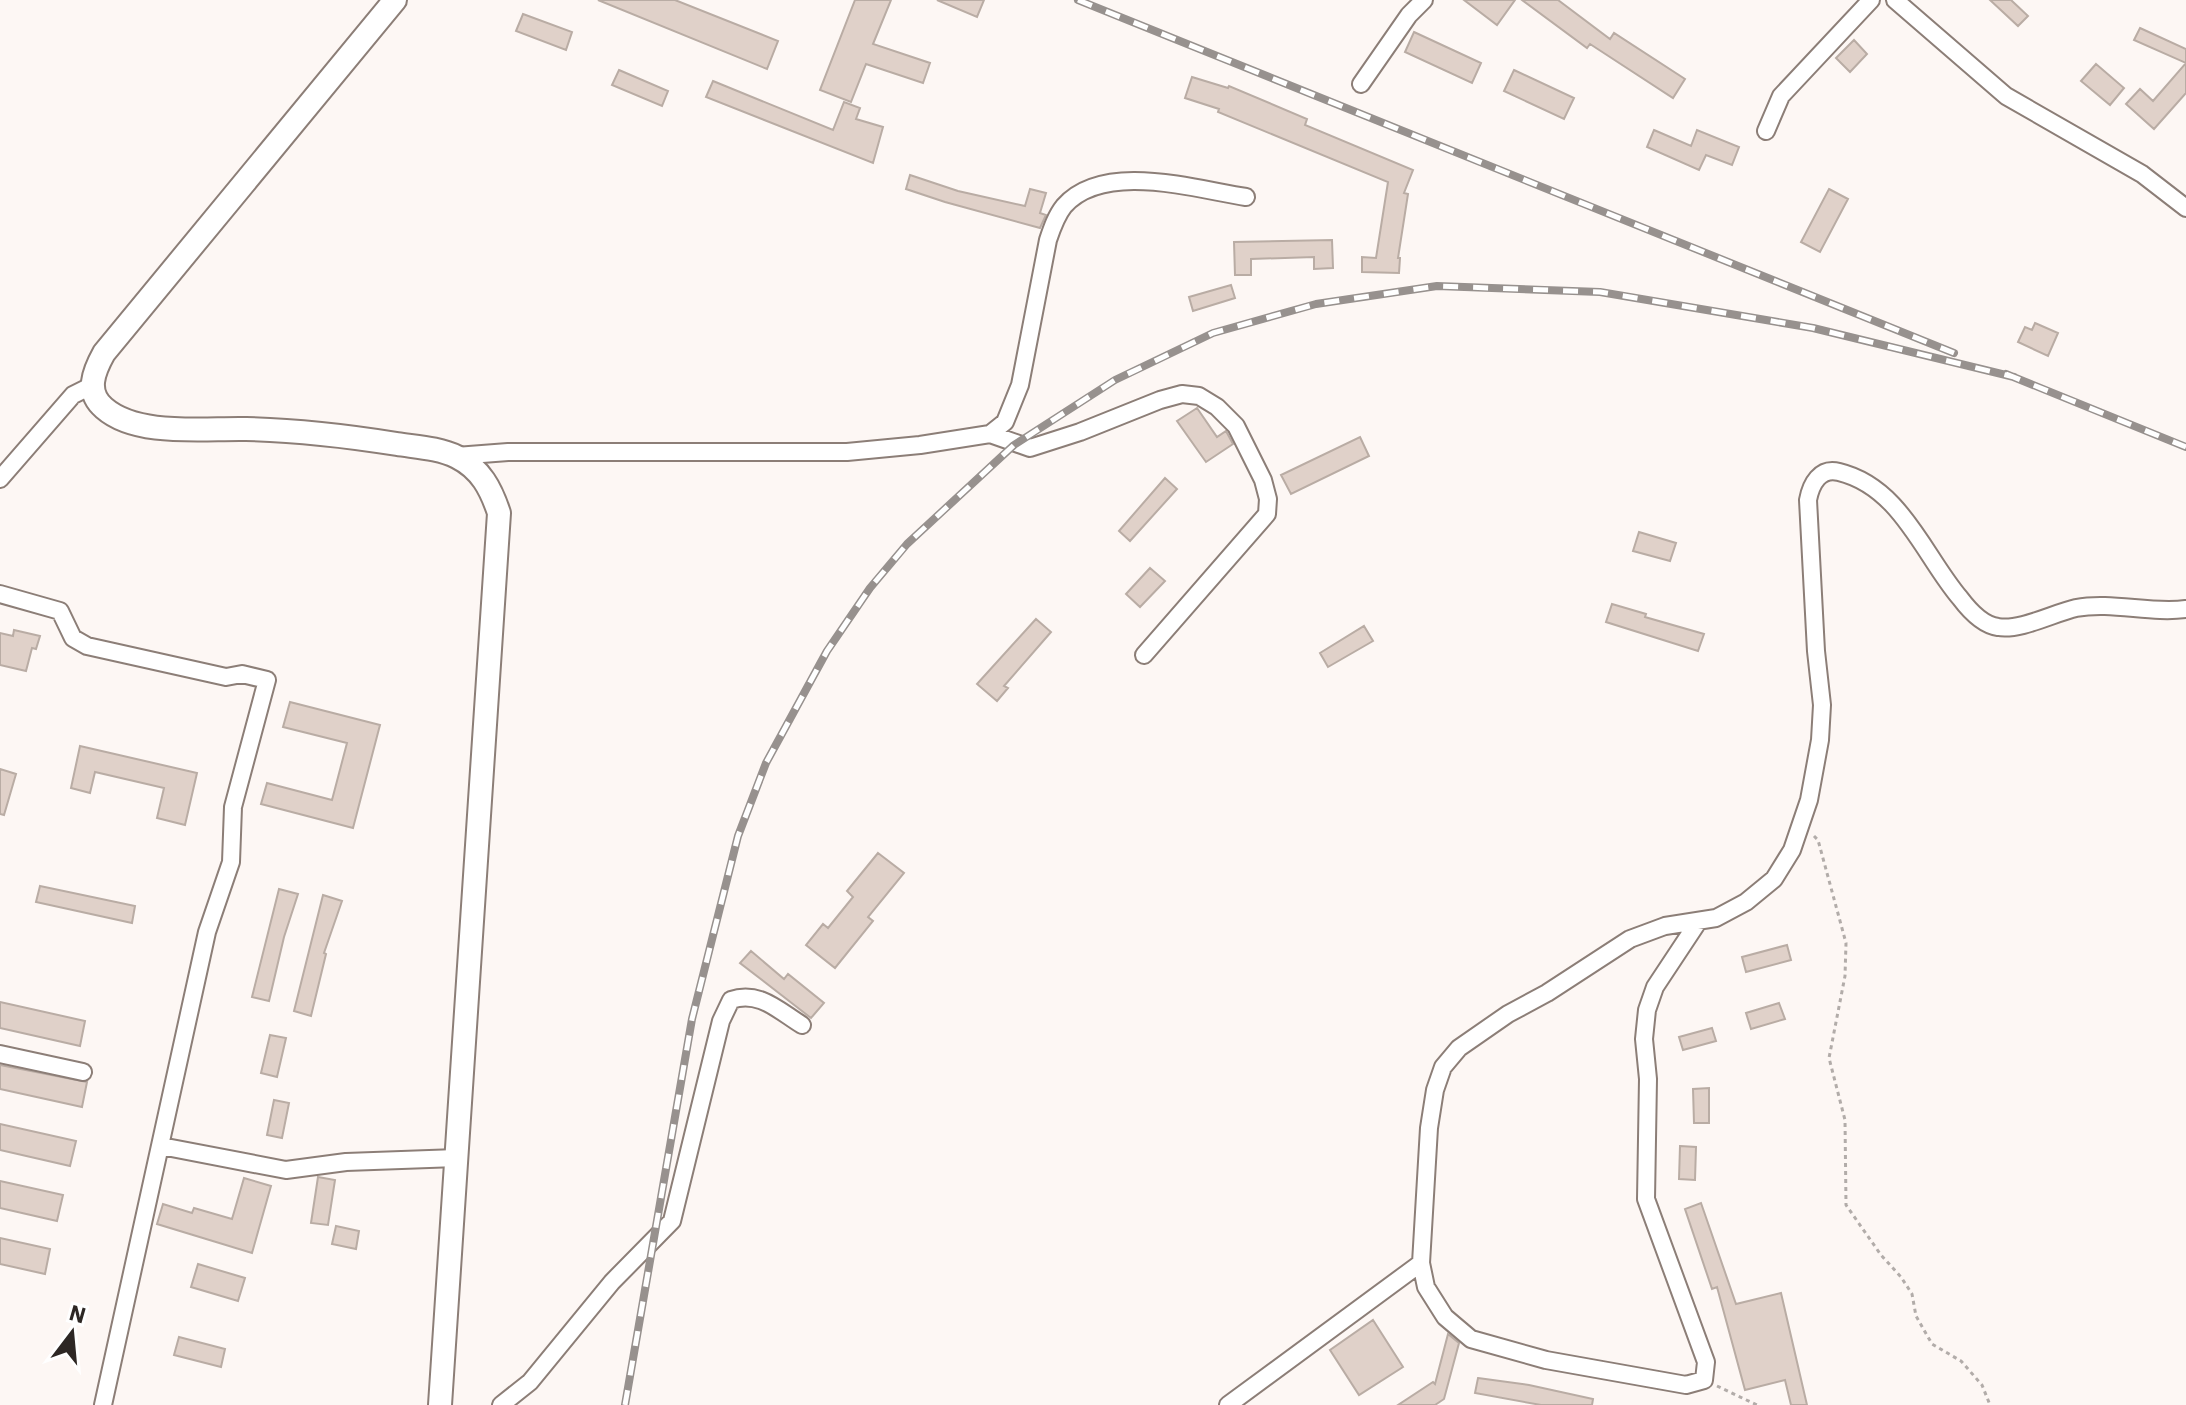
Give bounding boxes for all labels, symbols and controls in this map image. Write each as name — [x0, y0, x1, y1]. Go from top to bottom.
north arrow — [32, 1293, 112, 1373]
text: N — [66, 1297, 89, 1329]

